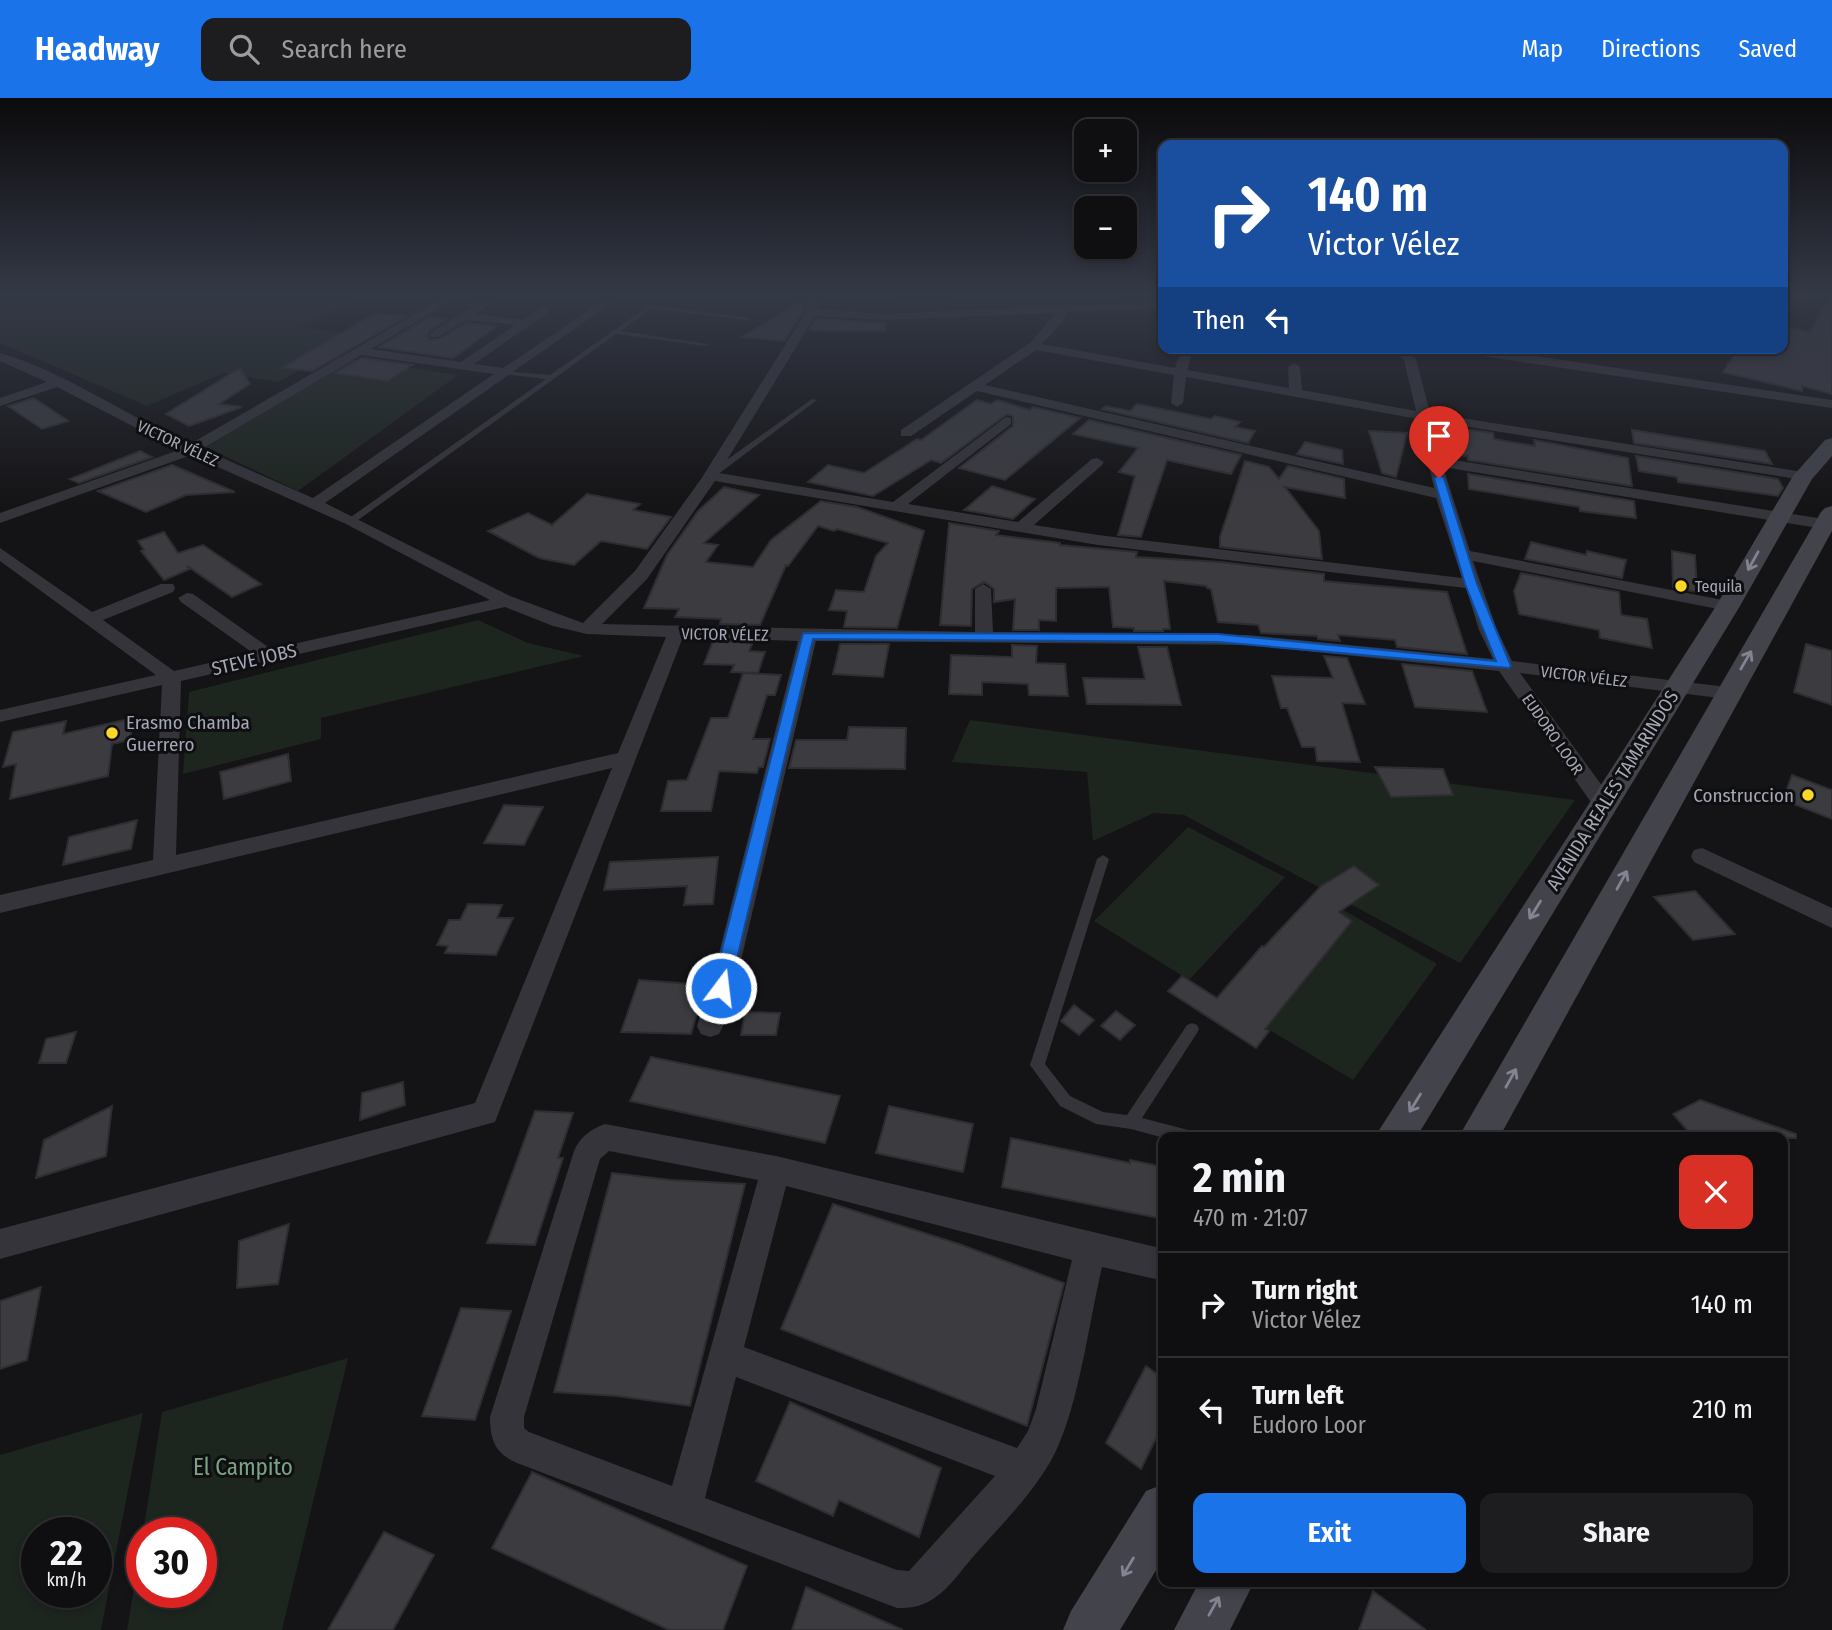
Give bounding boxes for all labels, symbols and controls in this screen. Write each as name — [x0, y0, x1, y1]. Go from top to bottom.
search box — [201, 18, 691, 81]
text: Headway — [35, 29, 159, 69]
icon: search — [225, 30, 263, 68]
text: Search here — [281, 34, 407, 65]
text: Map — [1522, 35, 1563, 63]
text: Directions — [1601, 35, 1700, 63]
text: Saved — [1738, 35, 1797, 63]
map controls — [1074, 119, 1137, 259]
button: + — [1074, 119, 1137, 182]
text: 140 m — [1308, 165, 1428, 224]
icon: right — [1193, 168, 1284, 259]
button: − — [1074, 196, 1137, 259]
text: Victor Vélez — [1308, 225, 1459, 263]
icon: left — [1259, 301, 1297, 339]
text: Then — [1193, 305, 1245, 336]
pin — [1409, 406, 1469, 478]
street label: VICTOR VÉLEZ — [134, 416, 221, 471]
icon: arrive — [1420, 417, 1458, 455]
one-way arrow — [1746, 550, 1759, 571]
place label: Tequila — [1695, 577, 1743, 596]
marker: Tequila — [1673, 578, 1689, 594]
street label: VICTOR VÉLEZ — [681, 624, 769, 645]
street label: STEVE JOBS — [209, 639, 299, 680]
one-way arrow — [1740, 650, 1753, 671]
street label: VICTOR VÉLEZ — [1539, 662, 1628, 691]
street label: AVENIDA REALES TAMARINDOS — [1541, 686, 1683, 894]
street label: EUDORO LOOR — [1518, 690, 1587, 778]
place label: Erasmo Chamba Guerrero — [126, 711, 250, 756]
marker: Erasmo Chamba Guerrero — [104, 725, 120, 741]
place label: Construccion — [1693, 784, 1794, 807]
marker: Construccion — [1800, 787, 1816, 803]
one-way arrow — [1615, 870, 1629, 890]
one-way arrow — [1528, 900, 1542, 920]
position arrow — [684, 951, 758, 1025]
one-way arrow — [1505, 1068, 1518, 1089]
one-way arrow — [1407, 1093, 1421, 1113]
text: 2 min — [1193, 1153, 1286, 1203]
button: close — [1679, 1155, 1753, 1229]
text: 470 m · 21:07 — [1193, 1204, 1308, 1232]
text: Turn right — [1252, 1275, 1358, 1306]
icon: right — [1193, 1286, 1231, 1324]
text: 140 m — [1691, 1289, 1753, 1320]
text: Victor Vélez — [1252, 1306, 1361, 1334]
text: Turn left — [1252, 1380, 1344, 1411]
icon: left — [1193, 1391, 1231, 1429]
text: 210 m — [1692, 1394, 1753, 1425]
text: Eudoro Loor — [1252, 1411, 1366, 1439]
park label: El Campito — [193, 1453, 293, 1481]
button: Exit — [1193, 1493, 1466, 1573]
button: Share — [1480, 1493, 1753, 1573]
speed limit sign: 30 — [126, 1517, 217, 1608]
text: 22 — [50, 1532, 83, 1574]
one-way arrow — [1121, 1557, 1135, 1577]
text: km/h — [46, 1569, 87, 1591]
one-way arrow — [1208, 1596, 1221, 1617]

